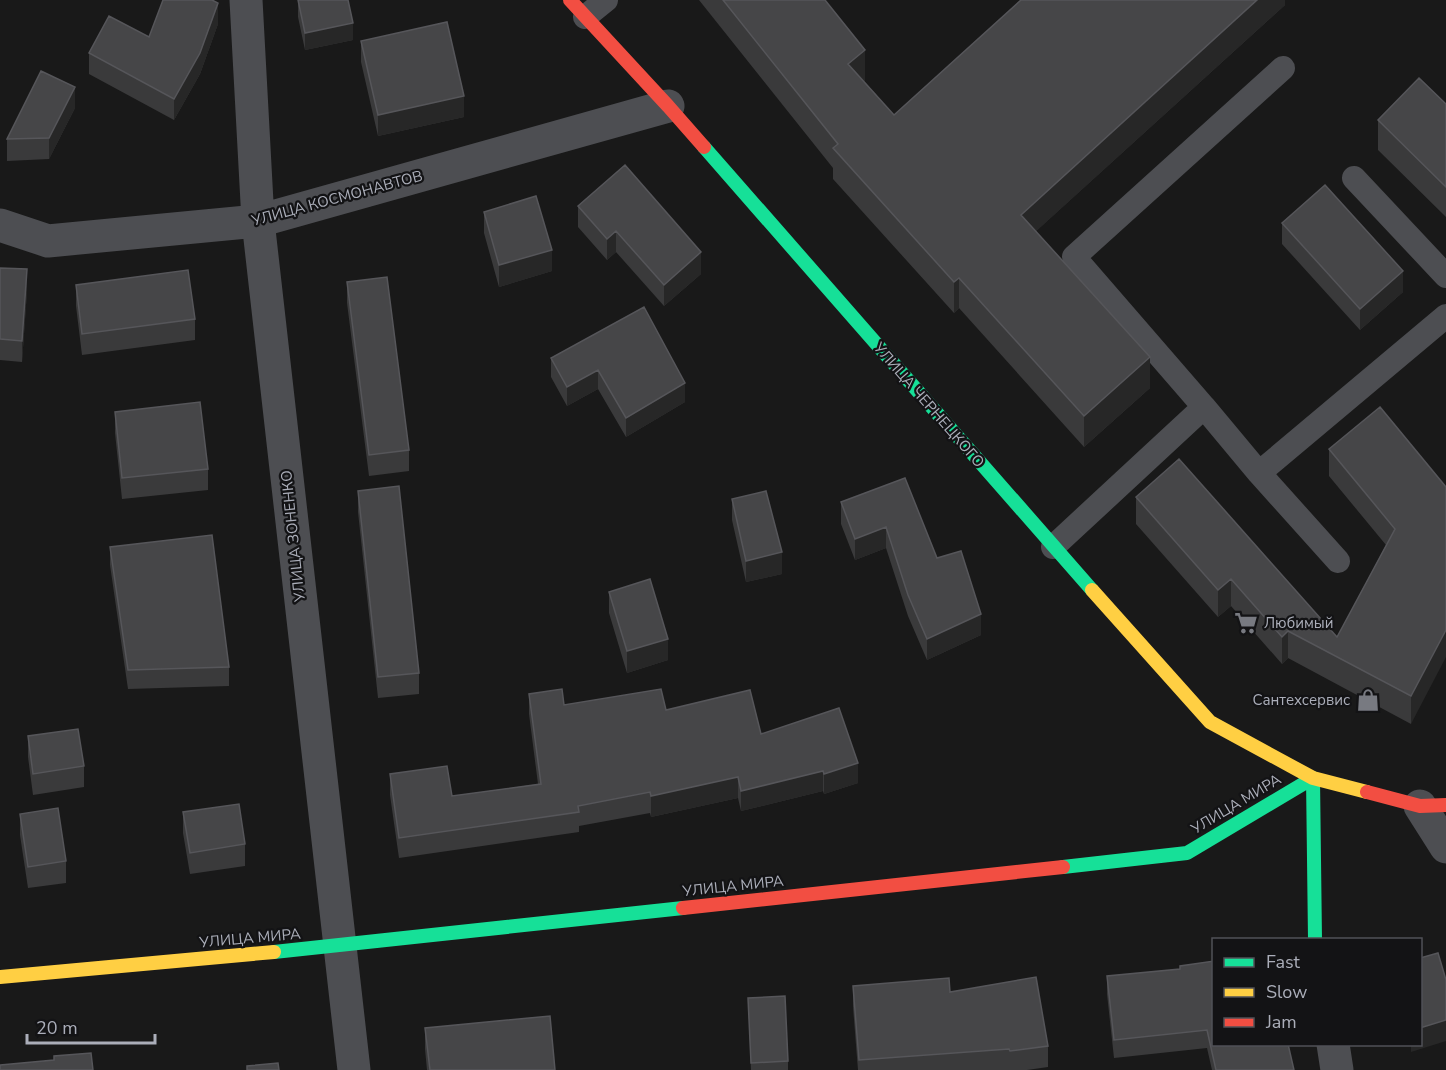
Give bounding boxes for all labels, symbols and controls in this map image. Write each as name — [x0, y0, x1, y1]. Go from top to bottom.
street label: УЛИЦА КОСМОНАВТОВ — [248, 166, 425, 231]
street label: УЛИЦА ЧЕРНЕЦКОГО — [868, 338, 989, 472]
street label: УЛИЦА ЗОНЕНКО — [276, 469, 310, 604]
supermarket icon: Любимый — [1233, 610, 1259, 636]
place label: Любимый — [1264, 613, 1334, 633]
shop icon: Сантехсервис — [1355, 687, 1381, 713]
place label: Сантехсервис — [1252, 690, 1350, 710]
street label: УЛИЦА МИРА — [1186, 769, 1285, 839]
street label: УЛИЦА МИРА — [680, 871, 785, 901]
street label: УЛИЦА МИРА — [197, 924, 302, 952]
legend — [1212, 938, 1422, 1046]
text: Fast — [1266, 950, 1301, 974]
text: Slow — [1266, 980, 1307, 1004]
scale bar — [27, 1007, 154, 1045]
text: Jam — [1265, 1010, 1297, 1034]
text: 20 m — [36, 1016, 78, 1040]

